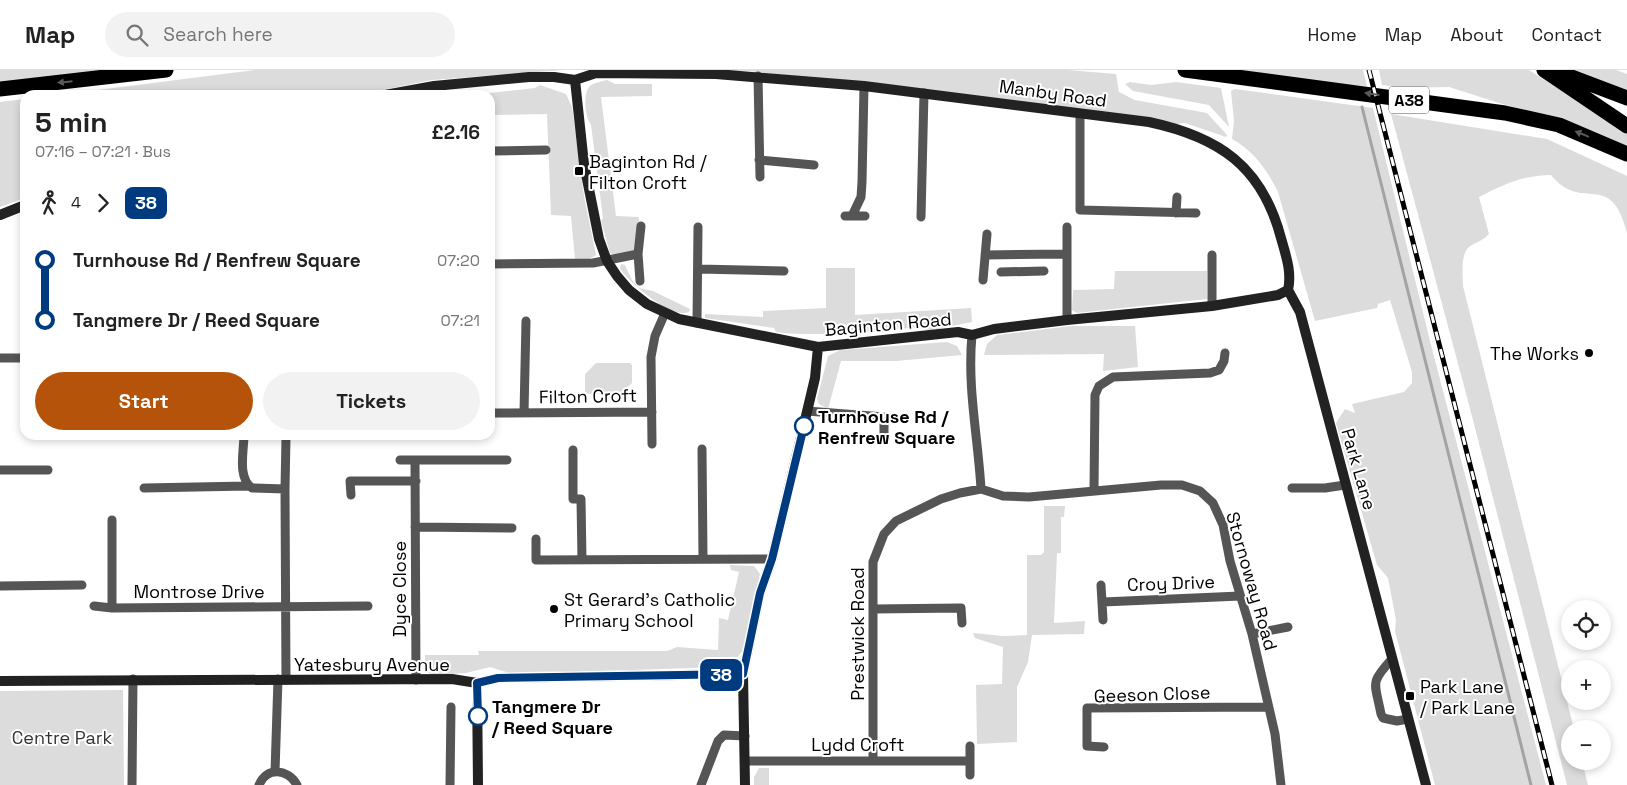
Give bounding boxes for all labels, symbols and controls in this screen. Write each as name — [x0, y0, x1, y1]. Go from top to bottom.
search box — [105, 12, 455, 57]
text: Map — [25, 19, 75, 50]
icon: search — [123, 21, 151, 49]
text: Search here — [163, 22, 273, 47]
text: Home — [1308, 23, 1357, 46]
text: Map — [1385, 23, 1422, 46]
text: About — [1450, 23, 1504, 46]
text: Contact — [1532, 23, 1602, 46]
street label: Manby Road — [998, 74, 1108, 112]
one-way arrow — [57, 78, 73, 86]
road number: A38 — [1389, 86, 1429, 114]
one-way arrow — [1363, 90, 1379, 98]
text: 5 min — [35, 104, 108, 140]
text: £2.16 — [432, 120, 480, 145]
one-way arrow — [1575, 130, 1589, 138]
text: 07:16 – 07:21 · Bus — [35, 141, 171, 162]
place label: Baginton Rd / Filton Croft — [589, 150, 707, 194]
marker: Baginton Rd / Filton Croft — [573, 165, 585, 177]
icon: walk — [35, 189, 63, 217]
icon: forward — [89, 189, 117, 217]
text: 38 — [135, 191, 157, 214]
text: 4 — [71, 192, 81, 213]
text: Turnhouse Rd / Renfrew Square — [73, 248, 361, 273]
text: 07:20 — [437, 250, 480, 271]
street label: Baginton Road — [823, 307, 953, 341]
text: Tangmere Dr / Reed Square — [73, 308, 320, 333]
text: 07:21 — [441, 310, 480, 331]
place label: The Works — [1490, 342, 1579, 365]
marker: The Works — [1583, 347, 1595, 359]
button: Start — [35, 372, 253, 430]
button: Tickets — [263, 372, 480, 430]
street label: Filton Croft — [539, 384, 637, 408]
place label: Turnhouse Rd / Renfrew Square — [818, 405, 955, 449]
marker: Turnhouse Rd / Renfrew Square — [794, 416, 814, 436]
street label: Park Lane — [1336, 425, 1382, 513]
street label: Stornoway Road — [1221, 509, 1283, 653]
street label: Dyce Close — [388, 541, 411, 637]
street label: Prestwick Road — [846, 567, 869, 701]
street label: Croy Drive — [1127, 570, 1215, 596]
street label: Montrose Drive — [133, 580, 265, 603]
place label: St Gerard's Catholic Primary School — [564, 588, 735, 632]
map controls — [1561, 600, 1611, 770]
button: locate — [1561, 600, 1611, 650]
marker: St Gerard's Catholic Primary School — [548, 603, 560, 615]
street label: Yatesbury Avenue — [294, 653, 450, 676]
line badge: 38 — [698, 659, 744, 691]
button: + — [1561, 660, 1611, 710]
text: 38 — [710, 663, 732, 686]
place label: Park Lane / Park Lane — [1420, 675, 1515, 719]
street label: Geeson Close — [1093, 680, 1211, 708]
marker: Park Lane / Park Lane — [1404, 690, 1416, 702]
place label: Tangmere Dr / Reed Square — [491, 695, 613, 739]
marker: Tangmere Dr / Reed Square — [468, 706, 488, 726]
button: − — [1561, 720, 1611, 770]
park label: Centre Park — [12, 726, 113, 749]
street label: Lydd Croft — [811, 733, 905, 756]

